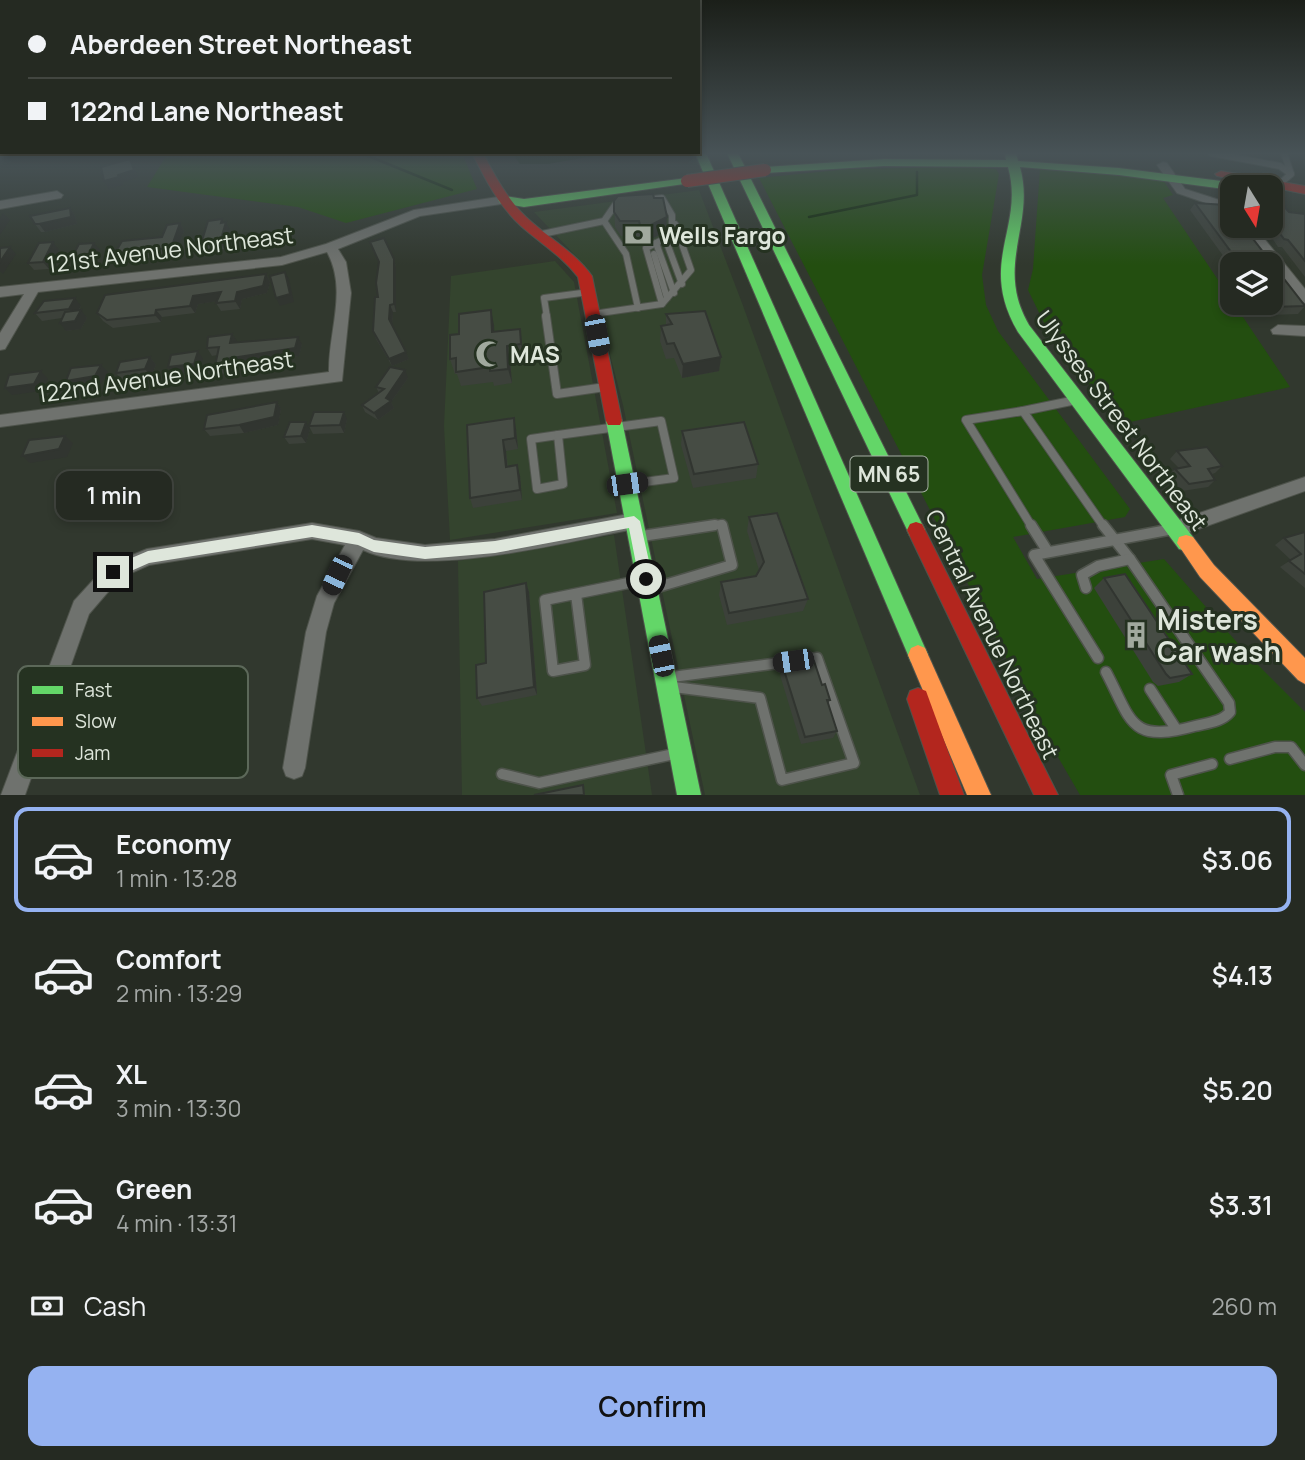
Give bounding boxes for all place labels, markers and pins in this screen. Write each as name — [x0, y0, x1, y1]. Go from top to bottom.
place label: Wells Fargo — [659, 219, 786, 251]
bank icon: Wells Fargo — [623, 220, 653, 250]
place label: MAS — [510, 338, 560, 370]
mosque icon: MAS — [474, 339, 504, 369]
place label: Misters Car wash — [1157, 600, 1281, 670]
building icon: Misters Car wash — [1121, 620, 1151, 650]

